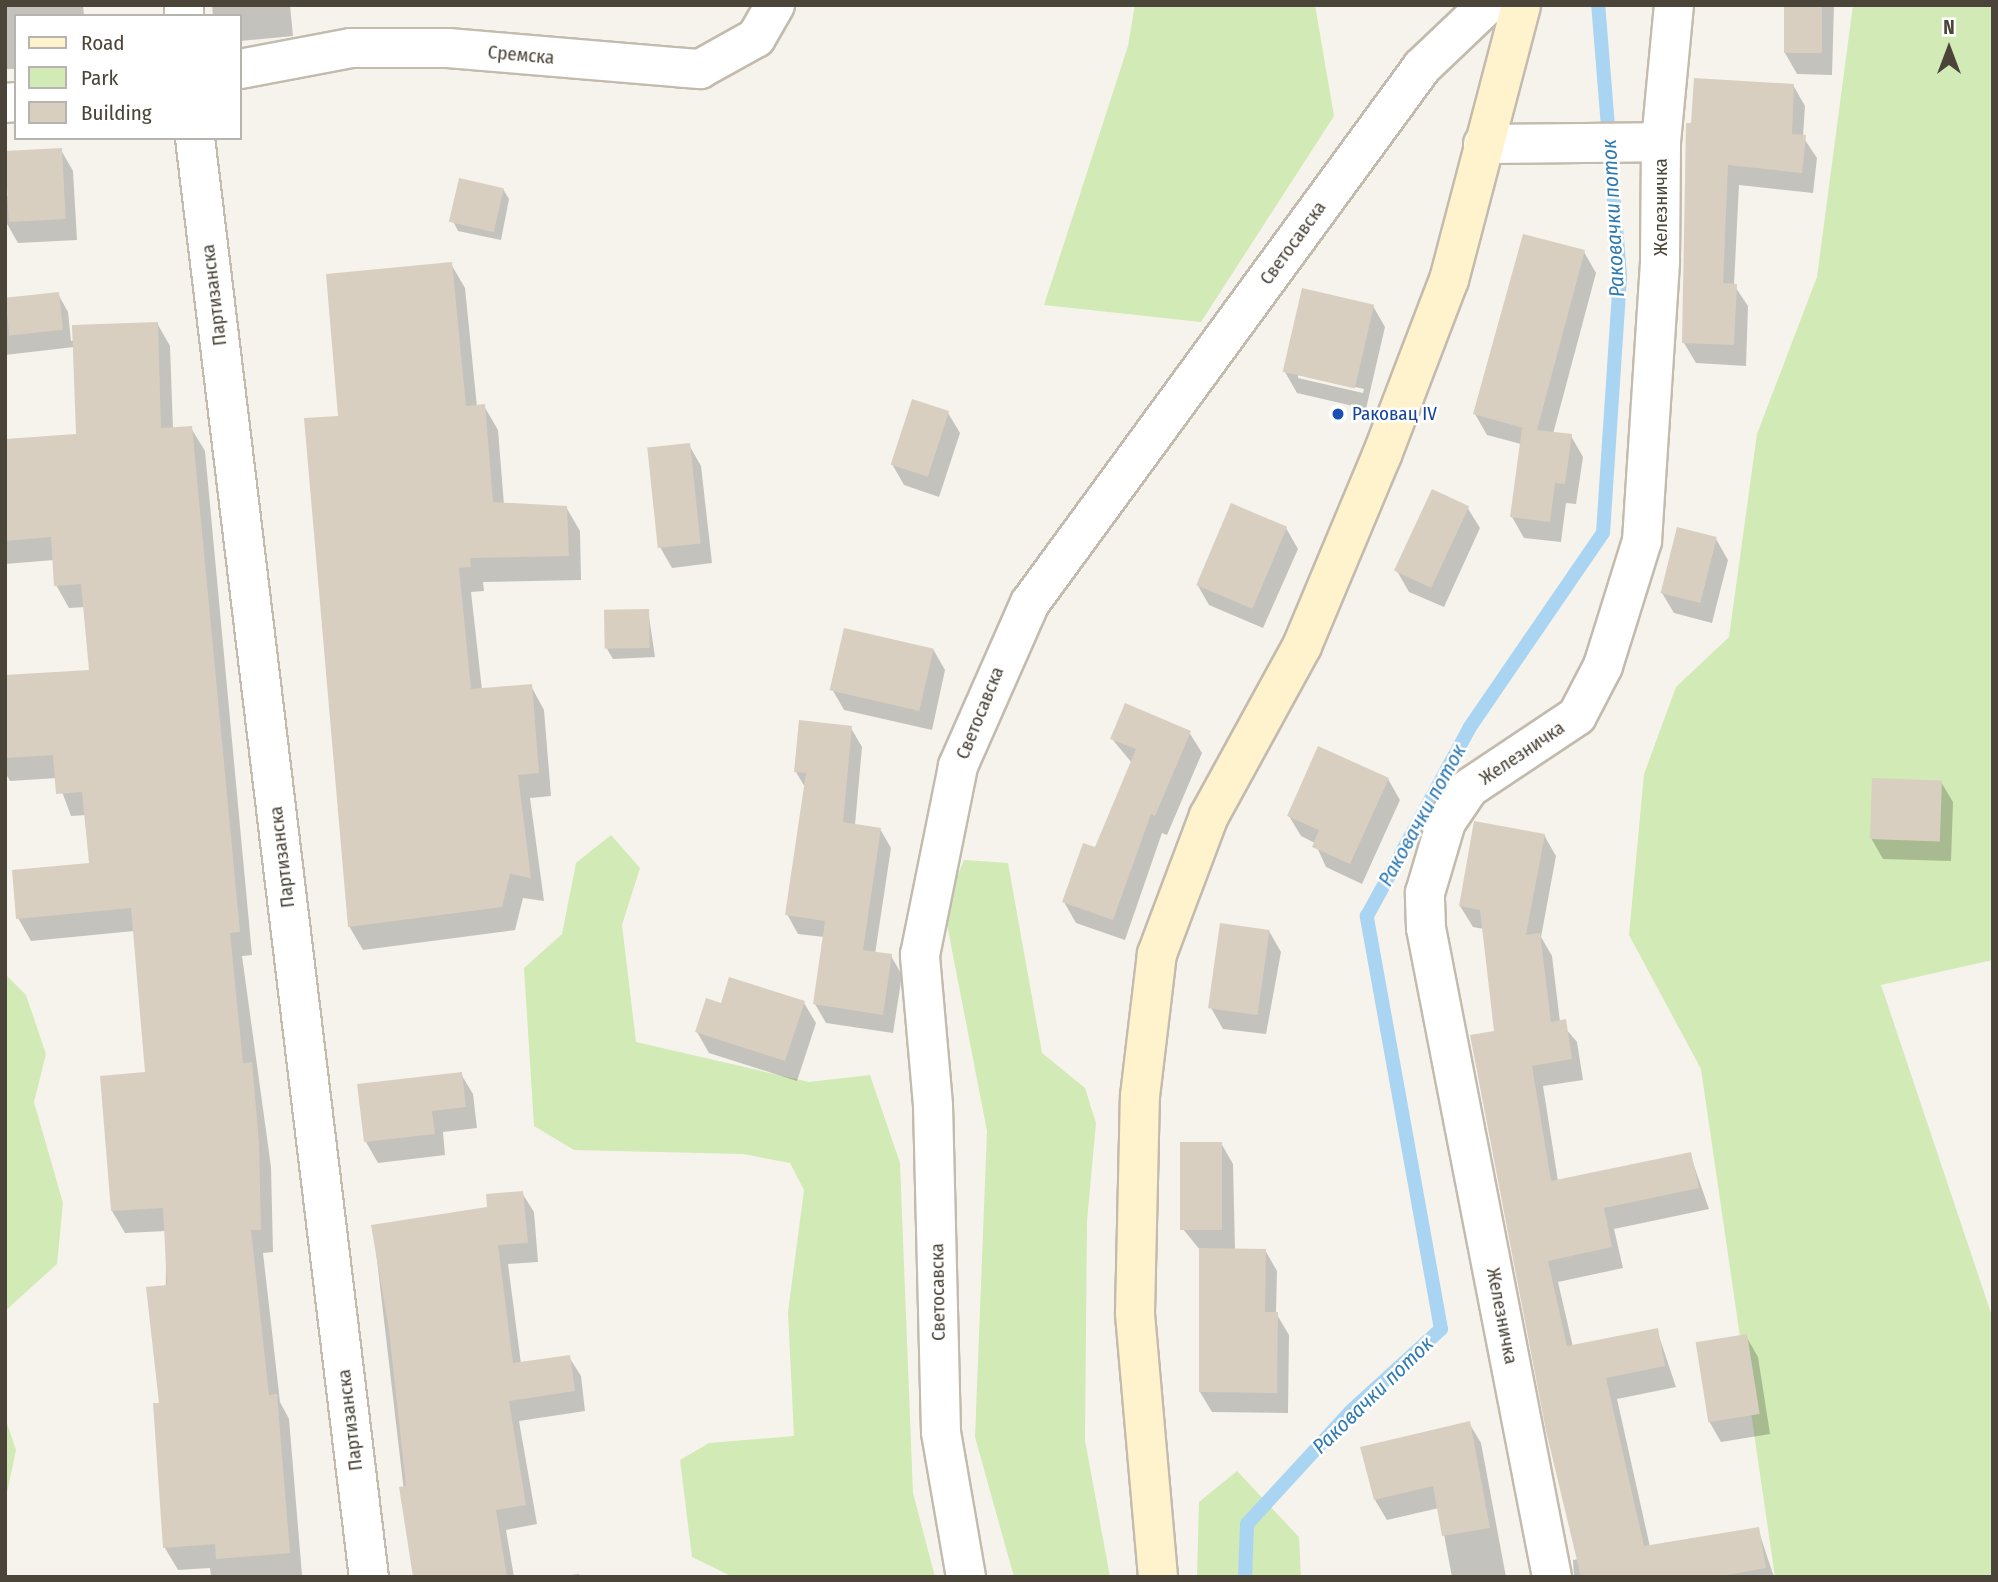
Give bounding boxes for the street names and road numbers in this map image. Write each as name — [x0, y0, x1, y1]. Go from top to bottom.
street label: Сремска — [487, 41, 555, 69]
street label: Железничка — [1650, 158, 1672, 256]
street label: Светосавска — [1255, 197, 1331, 289]
street label: Партизанска — [196, 243, 232, 347]
street label: Светосавска — [951, 663, 1009, 763]
street label: Железничка — [1475, 716, 1569, 790]
street label: Партизанска — [264, 805, 300, 909]
street label: Светосавска — [926, 1243, 950, 1341]
street label: Железничка — [1481, 1266, 1523, 1366]
street label: Партизанска — [332, 1368, 368, 1472]

